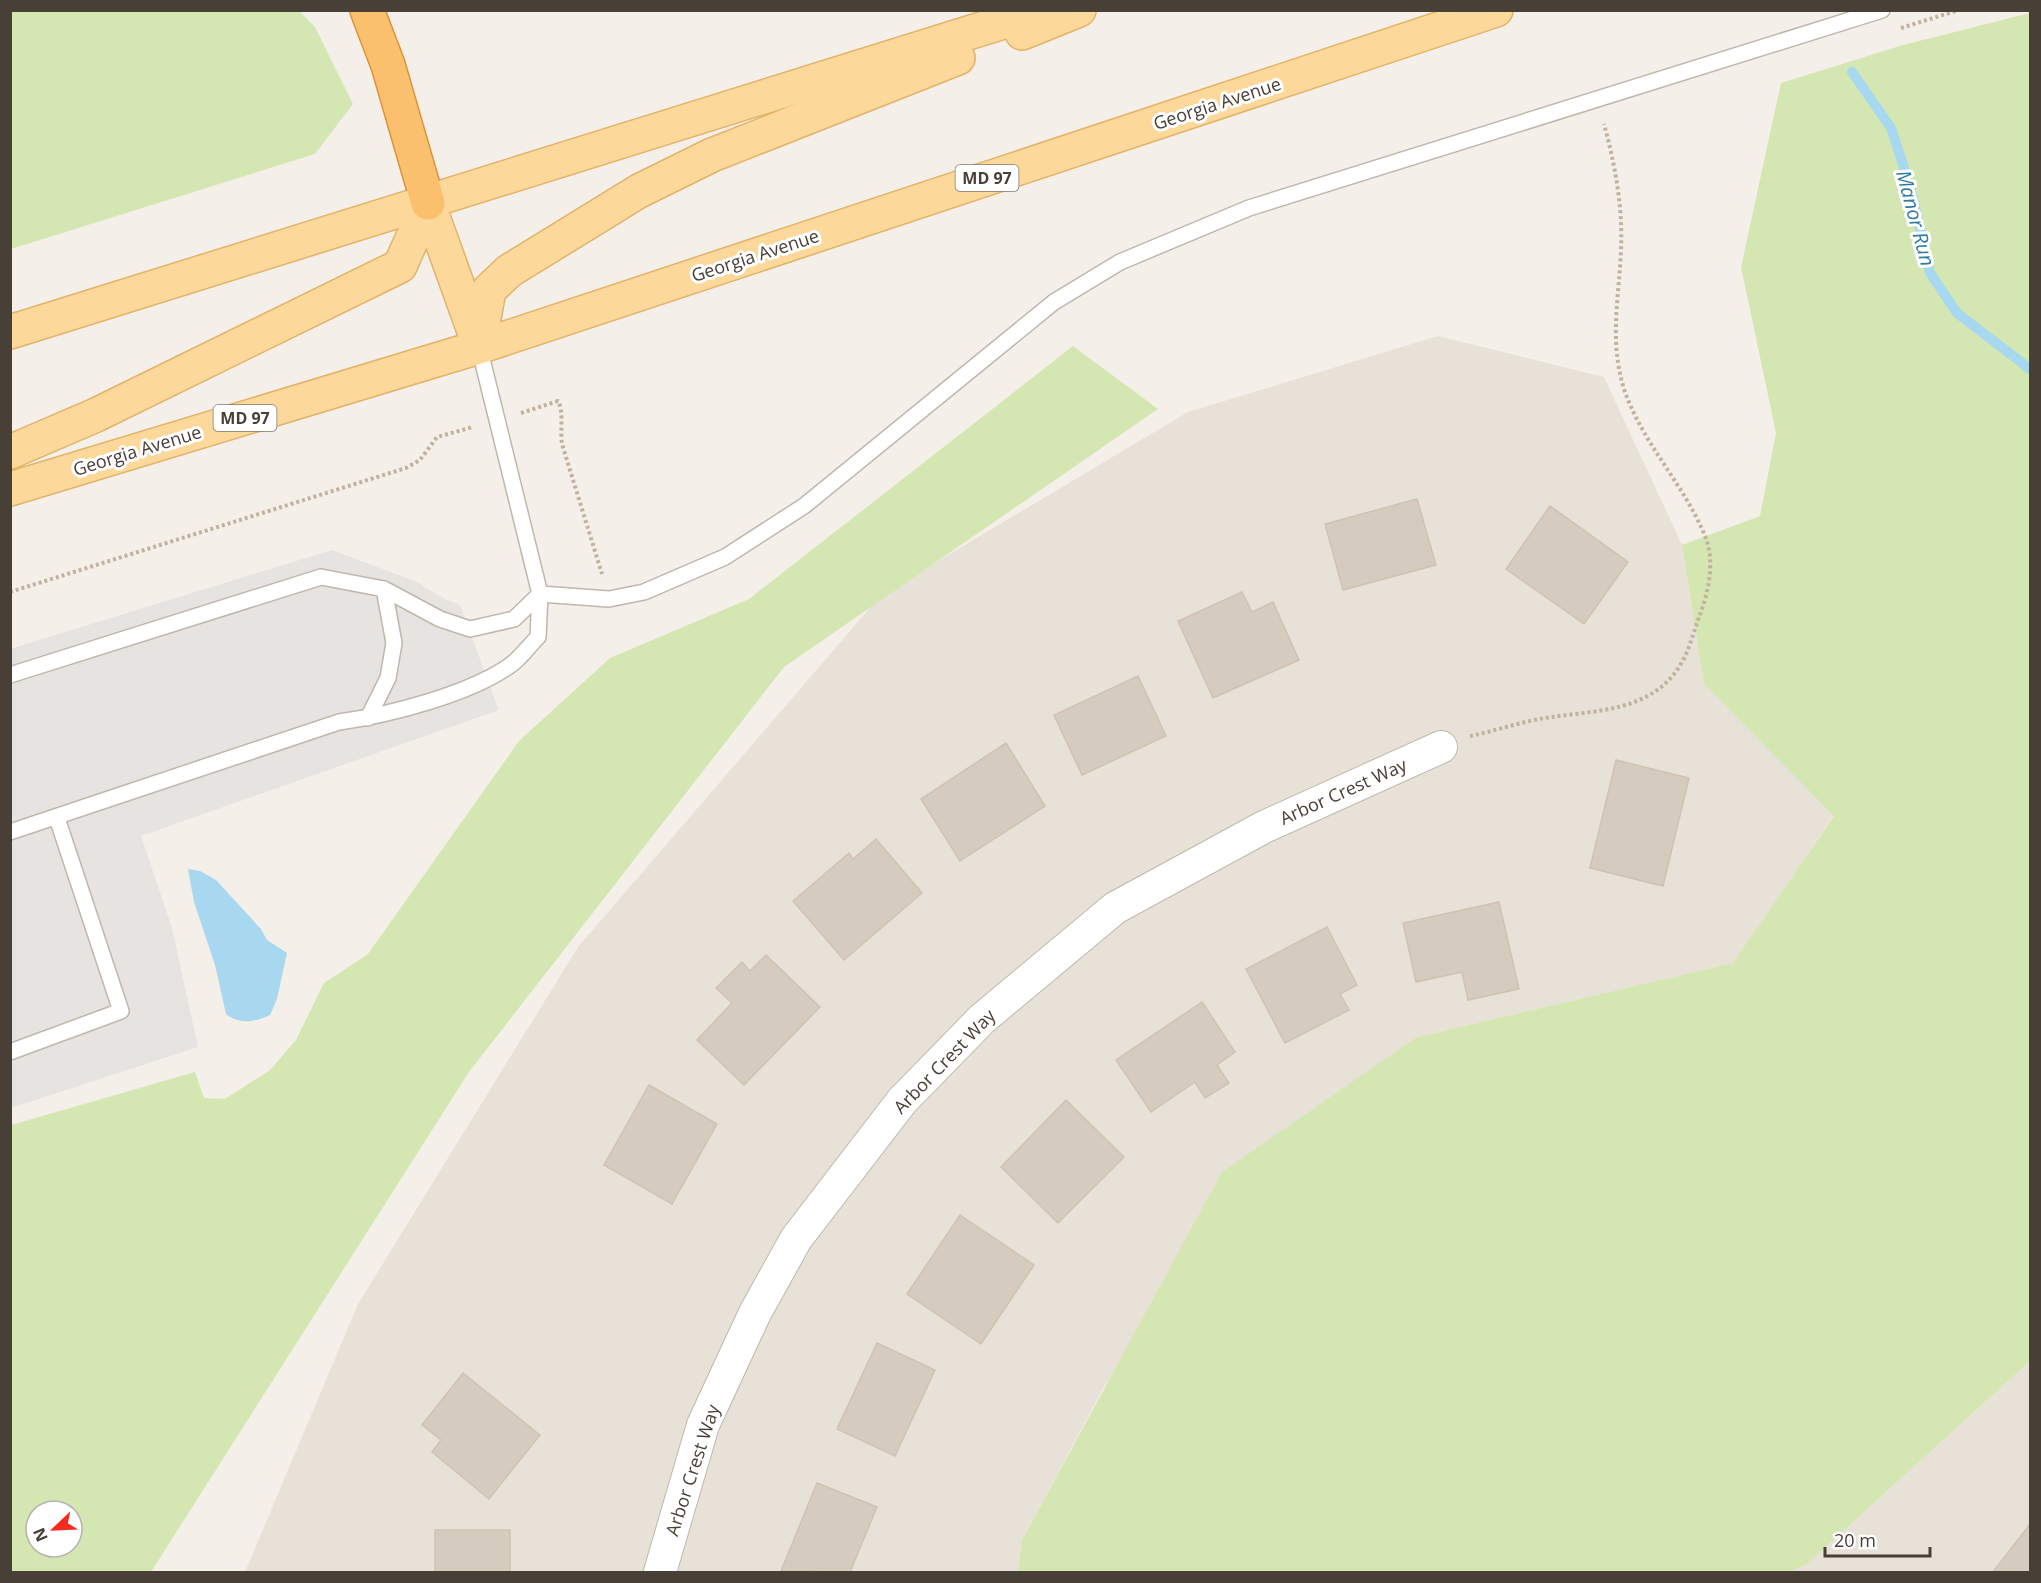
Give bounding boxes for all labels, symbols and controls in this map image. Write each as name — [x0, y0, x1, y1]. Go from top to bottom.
street label: Georgia Avenue — [1150, 71, 1284, 135]
road number: MD 97 — [956, 165, 1018, 191]
water label: Manor Run — [1890, 167, 1942, 269]
street label: Georgia Avenue — [688, 223, 822, 287]
road number: MD 97 — [214, 405, 276, 431]
street label: Georgia Avenue — [70, 419, 204, 481]
street label: Arbor Crest Way — [1276, 752, 1411, 830]
street label: Arbor Crest Way — [888, 1003, 1001, 1119]
street label: Arbor Crest Way — [659, 1400, 725, 1539]
north arrow — [24, 1499, 84, 1559]
scale bar — [1825, 1520, 1930, 1558]
text: N — [28, 1525, 53, 1545]
text: 20 m — [1834, 1528, 1876, 1552]

